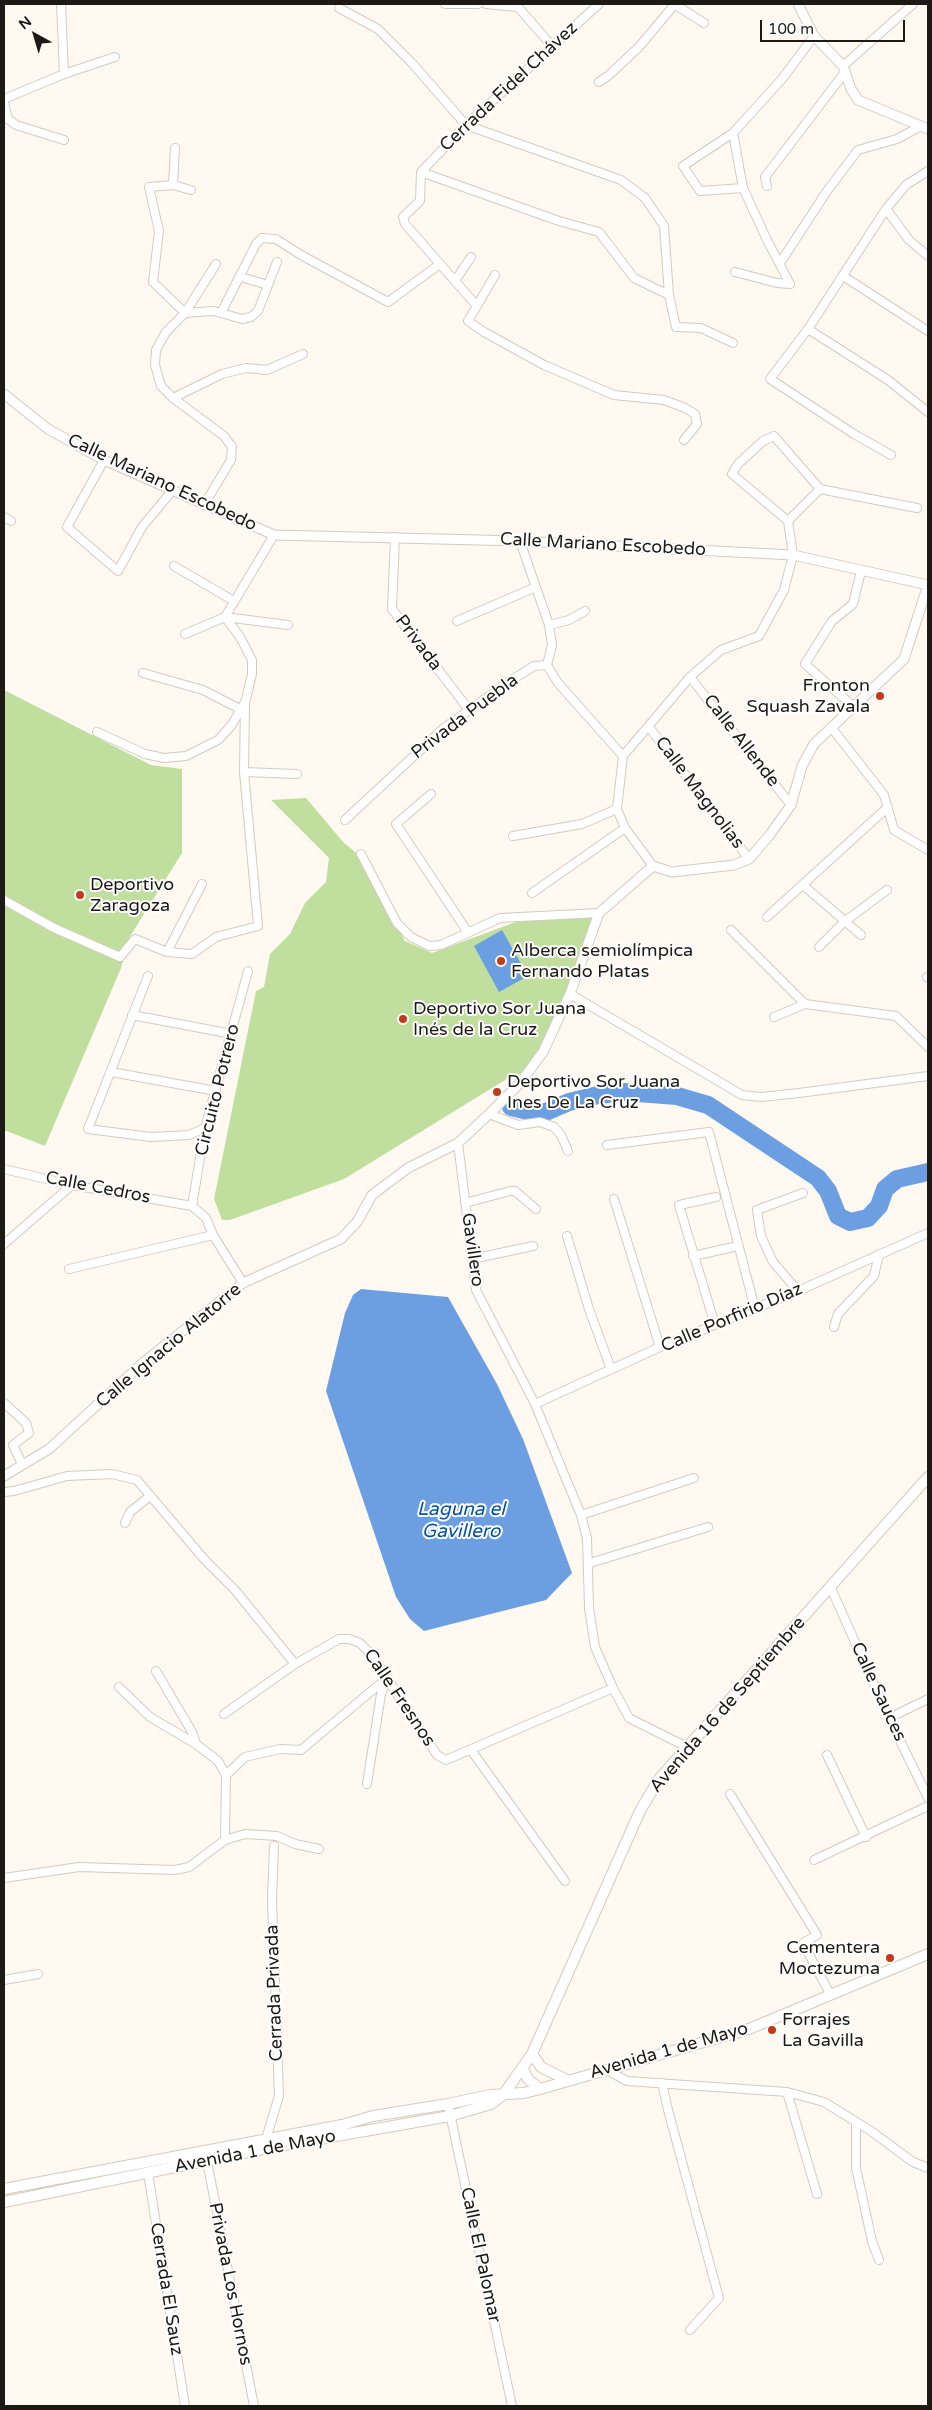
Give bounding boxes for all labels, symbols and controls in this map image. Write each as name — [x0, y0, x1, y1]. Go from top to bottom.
north arrow — [10, 10, 60, 60]
scale bar — [762, 10, 907, 42]
text: N — [16, 13, 35, 33]
street label: Cerrada Fidel Chávez — [436, 18, 582, 156]
text: 100 m — [768, 20, 814, 38]
street label: Calle Mariano Escobedo — [64, 430, 260, 536]
street label: Calle Mariano Escobedo — [499, 529, 707, 561]
street label: Privada — [390, 611, 446, 675]
street label: Privada Puebla — [407, 670, 523, 764]
place label: Fronton Squash Zavala — [747, 675, 870, 718]
street label: Calle Allende — [698, 690, 784, 792]
marker: Fronton Squash Zavala — [874, 690, 886, 702]
street label: Calle Magnolias — [650, 733, 748, 853]
place label: Deportivo Zaragoza — [90, 874, 174, 916]
marker: Deportivo Zaragoza — [74, 889, 86, 901]
place label: Alberca semiolímpica Fernando Platas — [511, 940, 693, 982]
marker: Alberca semiolímpica Fernando Platas — [495, 955, 507, 967]
place label: Deportivo Sor Juana Inés de la Cruz — [413, 998, 586, 1040]
marker: Deportivo Sor Juana Inés de la Cruz — [397, 1013, 409, 1025]
street label: Circuito Potrero — [191, 1022, 245, 1158]
place label: Deportivo Sor Juana Ines De La Cruz — [507, 1071, 680, 1114]
marker: Deportivo Sor Juana Ines De La Cruz — [491, 1086, 503, 1098]
street label: Calle Cedros — [44, 1167, 152, 1209]
street label: Gavillero — [456, 1212, 488, 1288]
street label: Calle Porfirio Díaz — [658, 1278, 806, 1358]
street label: Calle Ignacio Alatorre — [92, 1279, 246, 1413]
water label: Laguna el Gavillero — [417, 1499, 505, 1543]
street label: Avenida 16 de Septiembre — [646, 1613, 810, 1797]
street label: Calle Sauces — [846, 1639, 910, 1745]
street label: Calle Fresnos — [358, 1645, 440, 1751]
street label: Cerrada Privada — [262, 1924, 288, 2062]
place label: Cementera Moctezuma — [779, 1937, 880, 1980]
marker: Cementera Moctezuma — [884, 1952, 896, 1964]
place label: Forrajes La Gavilla — [782, 2009, 864, 2052]
street label: Avenida 1 de Mayo — [587, 2018, 751, 2084]
marker: Forrajes La Gavilla — [766, 2024, 778, 2036]
street label: Avenida 1 de Mayo — [172, 2126, 338, 2178]
street label: Calle El Palomar — [455, 2185, 505, 2325]
street label: Privada Los Hornos — [204, 2201, 256, 2367]
street label: Cerrada El Sauz — [145, 2221, 187, 2357]

